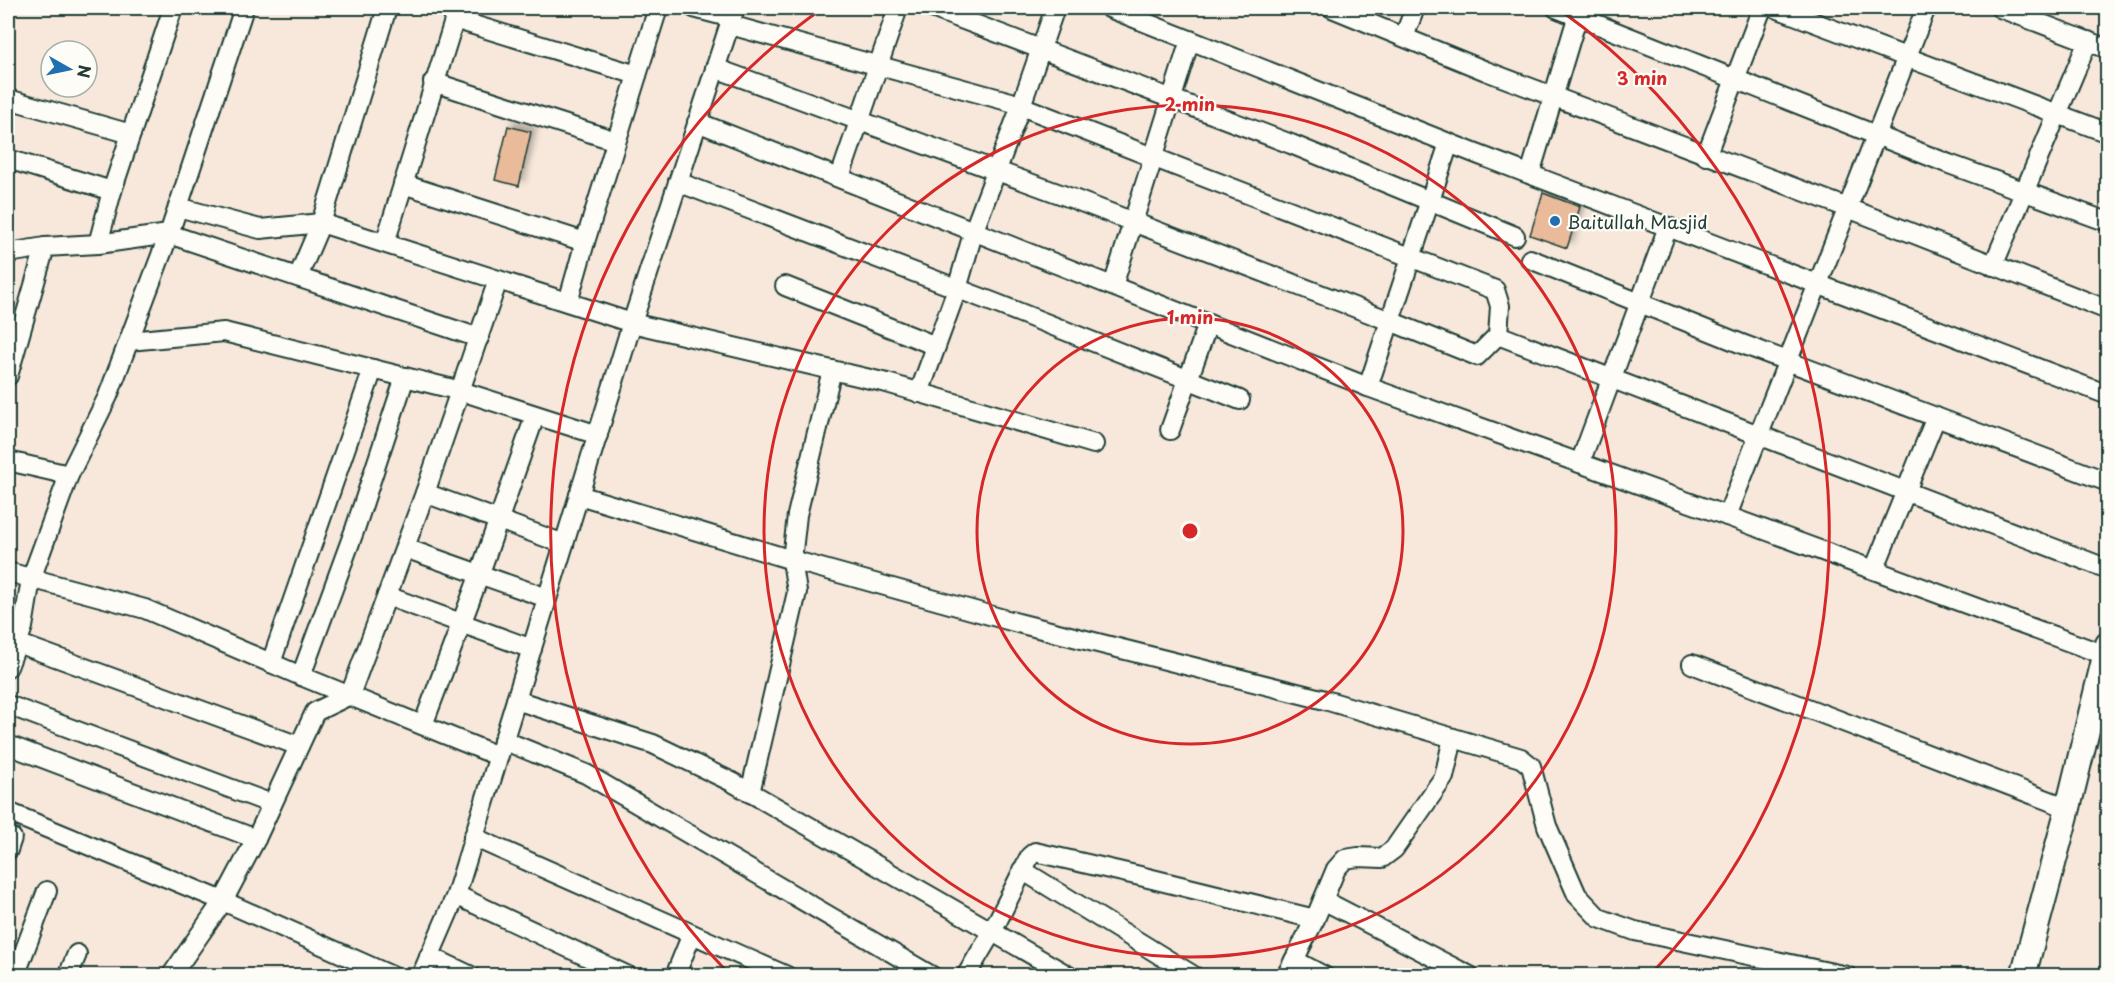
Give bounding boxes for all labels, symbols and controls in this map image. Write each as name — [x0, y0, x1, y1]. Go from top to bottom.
north arrow — [39, 39, 99, 99]
text: N — [72, 63, 98, 80]
text: 3 min — [1617, 64, 1667, 91]
text: 2 min — [1165, 90, 1215, 117]
place label: Baitullah Masjid — [1567, 208, 1708, 235]
marker: Baitullah Masjid — [1548, 214, 1562, 228]
text: 1 min — [1167, 303, 1213, 330]
centre of rings — [1180, 521, 1200, 541]

